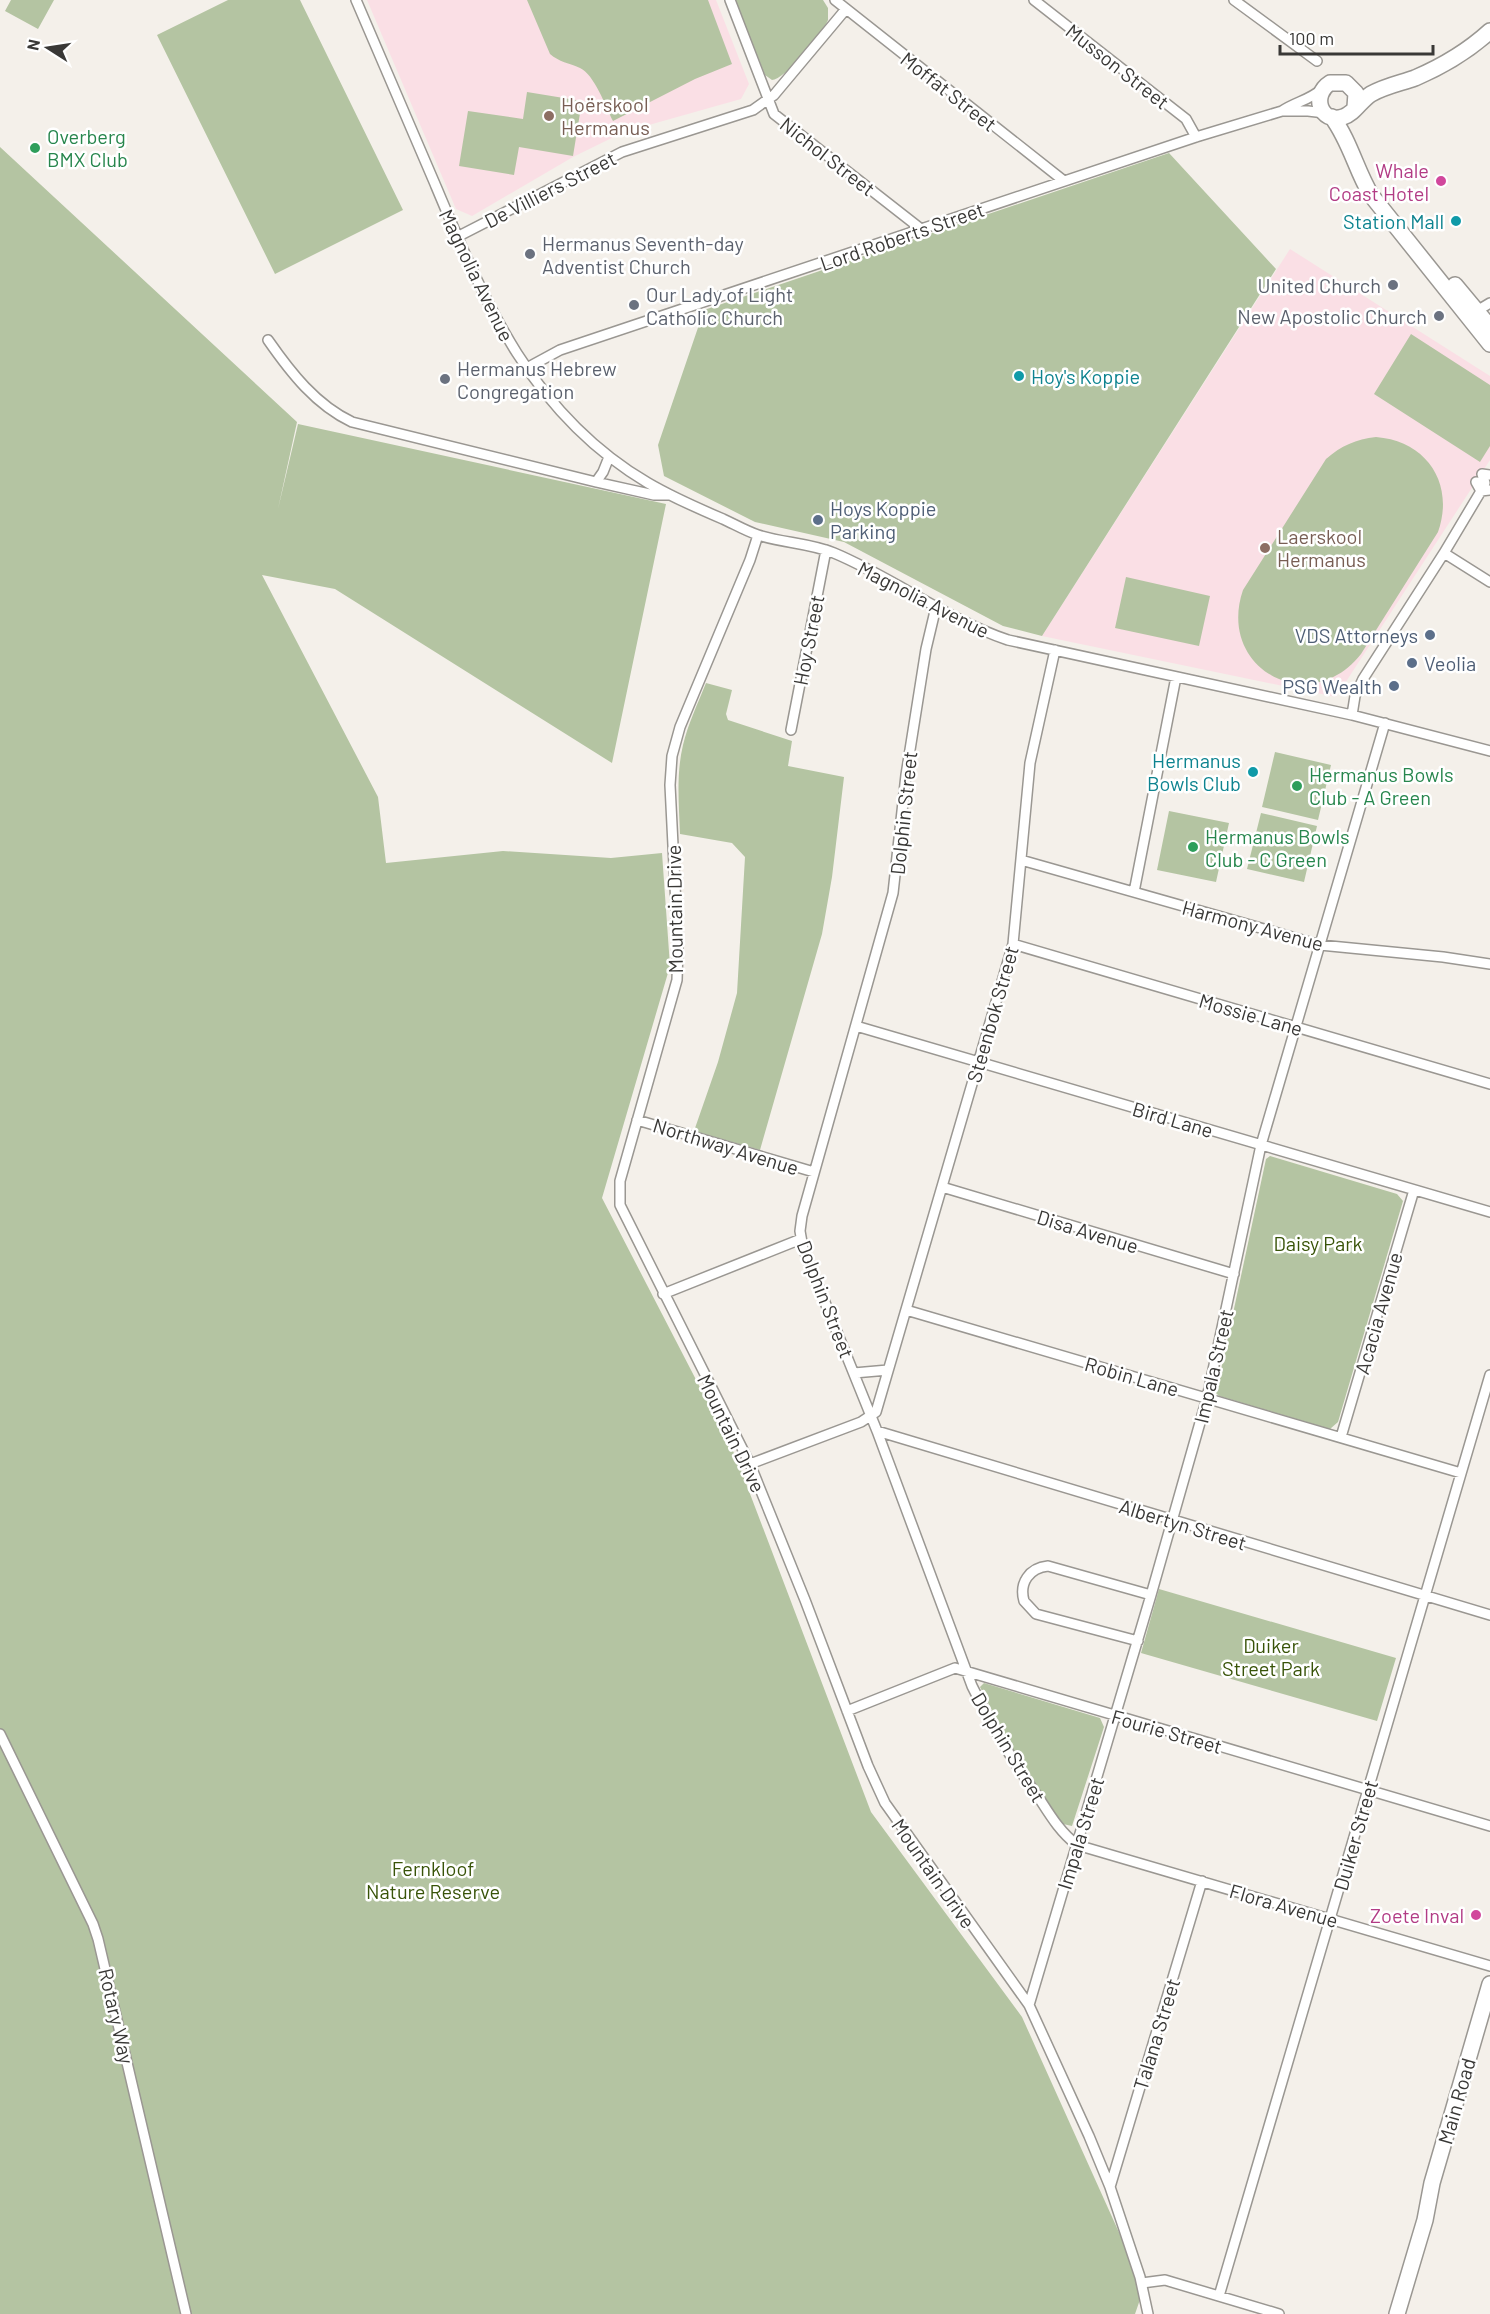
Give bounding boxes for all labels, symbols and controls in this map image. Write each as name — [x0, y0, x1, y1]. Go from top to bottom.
north arrow — [18, 18, 78, 78]
street label: Musson Street — [1062, 18, 1174, 114]
scale bar — [1280, 18, 1433, 56]
text: 100 m — [1289, 27, 1334, 49]
text: N — [22, 38, 43, 52]
street label: Moffat Street — [896, 46, 1002, 136]
place label: Hoërskool Hermanus — [561, 92, 650, 139]
marker: Hoërskool Hermanus — [542, 109, 556, 123]
street label: Nichol Street — [776, 112, 880, 200]
place label: Overberg BMX Club — [47, 124, 128, 171]
marker: Overberg BMX Club — [28, 141, 42, 155]
street label: De Villiers Street — [480, 146, 620, 232]
place label: Whale Coast Hotel — [1329, 158, 1429, 205]
marker: Whale Coast Hotel — [1434, 174, 1448, 188]
street label: Lord Roberts Street — [817, 197, 987, 275]
street label: Magnolia Avenue — [435, 205, 519, 345]
place label: Station Mall — [1343, 209, 1444, 233]
marker: Station Mall — [1449, 214, 1463, 228]
place label: Hermanus Seventh-day Adventist Church — [542, 231, 744, 278]
marker: Hermanus Seventh-day Adventist Church — [523, 247, 537, 261]
place label: United Church — [1258, 273, 1381, 297]
marker: United Church — [1386, 278, 1400, 292]
place label: Our Lady of Light Catholic Church — [646, 282, 793, 329]
marker: Our Lady of Light Catholic Church — [627, 298, 641, 312]
place label: New Apostolic Church — [1237, 304, 1427, 328]
marker: New Apostolic Church — [1432, 309, 1446, 323]
place label: Hermanus Hebrew Congregation — [457, 356, 617, 403]
place label: Hoy's Koppie — [1031, 364, 1140, 388]
marker: Hoy's Koppie — [1012, 369, 1026, 383]
marker: Hermanus Hebrew Congregation — [438, 372, 452, 386]
place label: Hoys Koppie Parking — [830, 496, 936, 543]
marker: Hoys Koppie Parking — [811, 513, 825, 527]
place label: Laerskool Hermanus — [1277, 524, 1366, 571]
marker: Laerskool Hermanus — [1258, 541, 1272, 555]
street label: Magnolia Avenue — [854, 556, 994, 642]
street label: Hoy Street — [787, 593, 829, 687]
place label: VDS Attorneys — [1295, 623, 1418, 647]
marker: VDS Attorneys — [1423, 628, 1437, 642]
place label: Veolia — [1424, 651, 1476, 675]
marker: Veolia — [1405, 656, 1419, 670]
place label: PSG Wealth — [1282, 674, 1382, 698]
marker: PSG Wealth — [1387, 679, 1401, 693]
place label: Hermanus Bowls Club — [1147, 748, 1241, 795]
street label: Dolphin Street — [885, 750, 921, 876]
place label: Hermanus Bowls Club - A Green — [1309, 762, 1454, 809]
marker: Hermanus Bowls Club — [1246, 765, 1260, 779]
marker: Hermanus Bowls Club - A Green — [1290, 779, 1304, 793]
place label: Hermanus Bowls Club - C Green — [1205, 824, 1350, 871]
marker: Hermanus Bowls Club - C Green — [1186, 840, 1200, 854]
street label: Mountain Drive — [661, 844, 687, 974]
street label: Harmony Avenue — [1180, 895, 1326, 955]
street label: Steenbok Street — [961, 943, 1023, 1085]
street label: Mossie Lane — [1196, 988, 1306, 1040]
street label: Bird Lane — [1130, 1096, 1216, 1142]
street label: Northway Avenue — [650, 1112, 802, 1180]
street label: Disa Avenue — [1034, 1204, 1142, 1258]
park label: Daisy Park — [1273, 1231, 1363, 1255]
street label: Dolphin Street — [793, 1237, 859, 1361]
street label: Acacia Avenue — [1349, 1249, 1407, 1377]
street label: Impala Street — [1188, 1307, 1238, 1425]
street label: Robin Lane — [1082, 1351, 1182, 1401]
street label: Mountain Drive — [693, 1370, 771, 1496]
street label: Albertyn Street — [1117, 1493, 1249, 1555]
park label: Duiker Street Park — [1222, 1633, 1320, 1680]
street label: Dolphin Street — [967, 1688, 1051, 1806]
street label: Fourie Street — [1109, 1704, 1225, 1758]
street label: Impala Street — [1052, 1774, 1108, 1892]
street label: Duiker Street — [1328, 1777, 1382, 1893]
street label: Mountain Drive — [887, 1813, 981, 1933]
park label: Fernkloof Nature Reserve — [366, 1856, 500, 1903]
street label: Flora Avenue — [1227, 1878, 1341, 1932]
place label: Zoete Inval — [1370, 1903, 1464, 1927]
marker: Zoete Inval — [1469, 1908, 1483, 1922]
street label: Rotary Way — [94, 1966, 140, 2066]
street label: Talana Street — [1128, 1975, 1184, 2093]
street label: Main Road — [1432, 2055, 1480, 2147]

